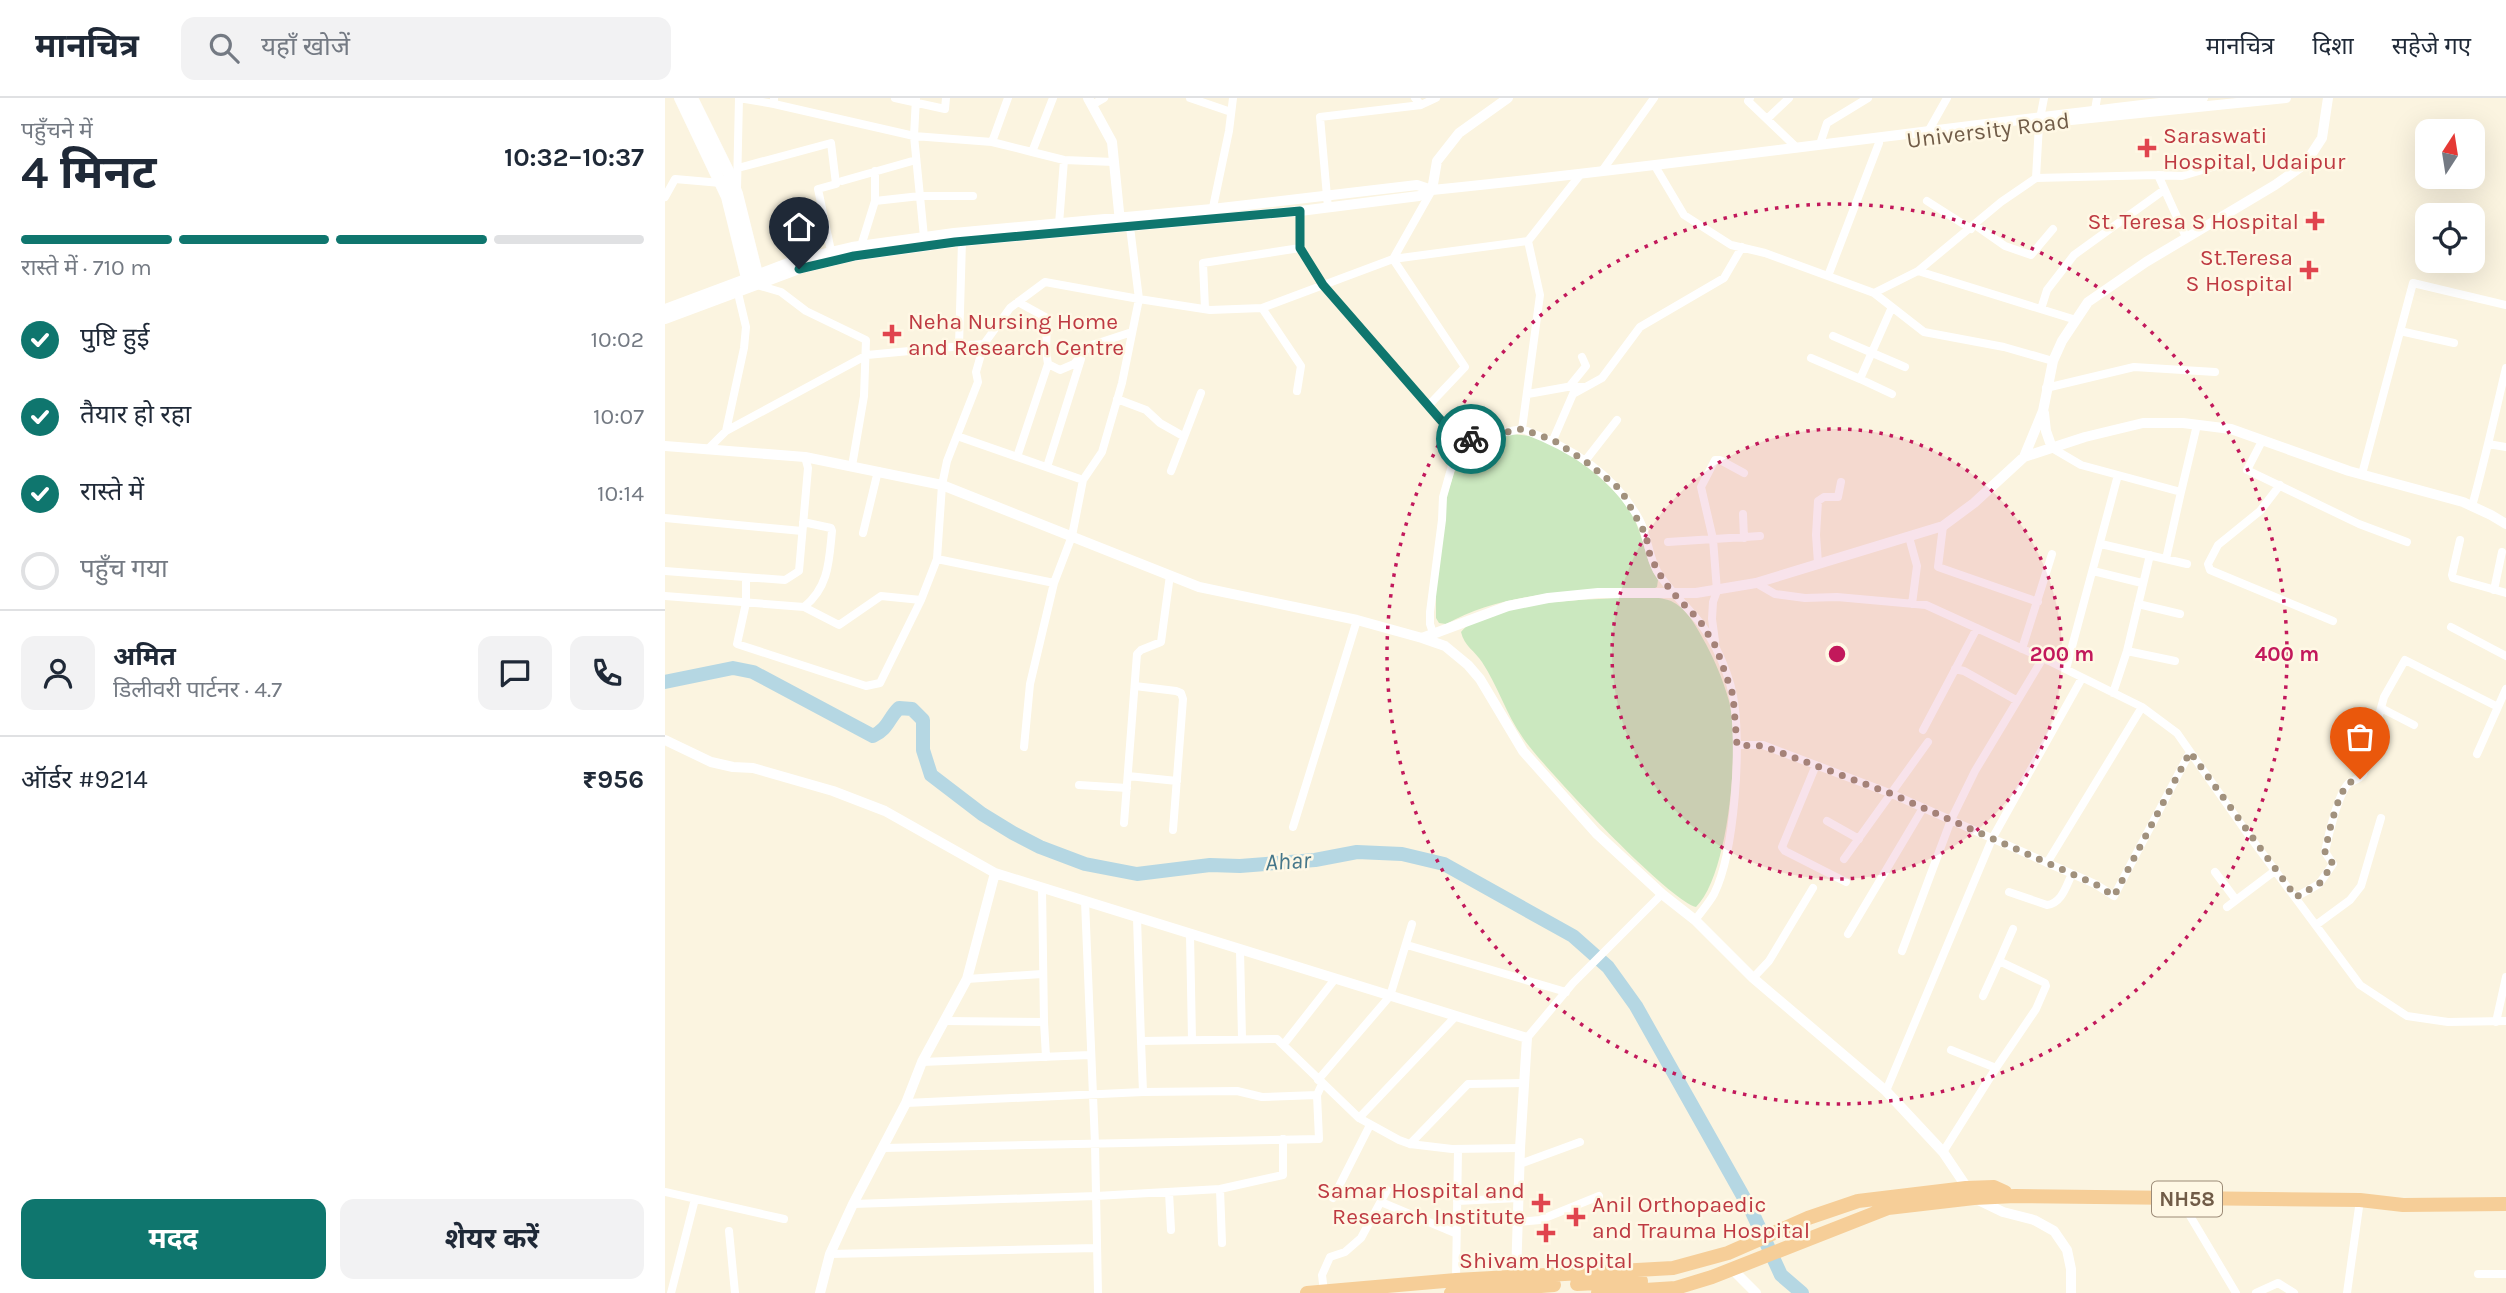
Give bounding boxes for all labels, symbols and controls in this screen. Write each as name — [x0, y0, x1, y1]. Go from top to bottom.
search box — [181, 17, 671, 80]
text: मानचित्र — [35, 27, 139, 65]
icon: search — [205, 29, 243, 67]
text: यहाँ खोजें — [261, 31, 350, 62]
text: मानचित्र — [2206, 32, 2274, 60]
text: दिशा — [2312, 32, 2354, 60]
text: सहेजे गए — [2392, 32, 2471, 60]
street label: University Road — [1905, 107, 2071, 154]
text: पहुँचने में — [21, 117, 93, 144]
north arrow — [2415, 119, 2485, 189]
map controls — [2415, 119, 2485, 273]
place label: Saraswati Hospital, Udaipur — [2163, 122, 2346, 175]
marker: Saraswati Hospital, Udaipur — [2137, 138, 2157, 158]
text: 10:32–10:37 — [504, 142, 644, 173]
text: 4 मिनट — [21, 146, 157, 200]
pin — [769, 197, 829, 269]
button: locate — [2415, 203, 2485, 273]
icon: home — [780, 208, 818, 246]
place label: St. Teresa S Hospital — [2088, 208, 2299, 235]
marker: St. Teresa S Hospital — [2305, 211, 2325, 231]
place label: St.Teresa S Hospital — [2186, 244, 2293, 297]
text: रास्ते में · 710 m — [21, 254, 152, 281]
marker: St.Teresa S Hospital — [2299, 260, 2319, 280]
place label: Neha Nursing Home and Research Centre — [908, 308, 1124, 361]
icon: check — [21, 321, 59, 359]
text: पुष्टि हुई — [80, 322, 149, 353]
marker: Neha Nursing Home and Research Centre — [882, 324, 902, 344]
text: 10:02 — [590, 326, 644, 353]
icon: check — [21, 398, 59, 436]
text: तैयार हो रहा — [80, 399, 191, 430]
text: 10:07 — [593, 403, 644, 430]
courier — [1436, 404, 1506, 474]
icon: bike — [1452, 420, 1490, 458]
icon: check — [21, 475, 59, 513]
text: रास्ते में — [80, 476, 144, 507]
text: 10:14 — [597, 480, 644, 507]
text: पहुँच गया — [80, 553, 168, 584]
button: person — [21, 636, 95, 710]
button: chat — [478, 636, 552, 710]
button: phone — [570, 636, 644, 710]
text: अमित — [113, 641, 176, 672]
centre of rings — [1825, 642, 1849, 666]
text: 200 m — [2030, 642, 2094, 666]
text: 400 m — [2255, 642, 2319, 666]
text: डिलीवरी पार्टनर · 4.7 — [113, 676, 282, 703]
pin — [2330, 707, 2390, 779]
icon: bag — [2341, 718, 2379, 756]
text: ऑर्डर #9214 — [21, 764, 148, 795]
text: ₹956 — [582, 764, 644, 795]
water label: Ahar — [1264, 846, 1312, 876]
place label: Samar Hospital and Research Institute — [1317, 1177, 1525, 1230]
road number: NH58 — [2152, 1182, 2222, 1216]
place label: Anil Orthopaedic and Trauma Hospital — [1592, 1191, 1810, 1244]
marker: Samar Hospital and Research Institute — [1531, 1193, 1551, 1213]
button: मदद — [21, 1199, 326, 1279]
button: शेयर करें — [340, 1199, 644, 1279]
marker: Anil Orthopaedic and Trauma Hospital — [1566, 1207, 1586, 1227]
marker: Shivam Hospital — [1536, 1223, 1556, 1243]
place label: Shivam Hospital — [1459, 1247, 1633, 1274]

